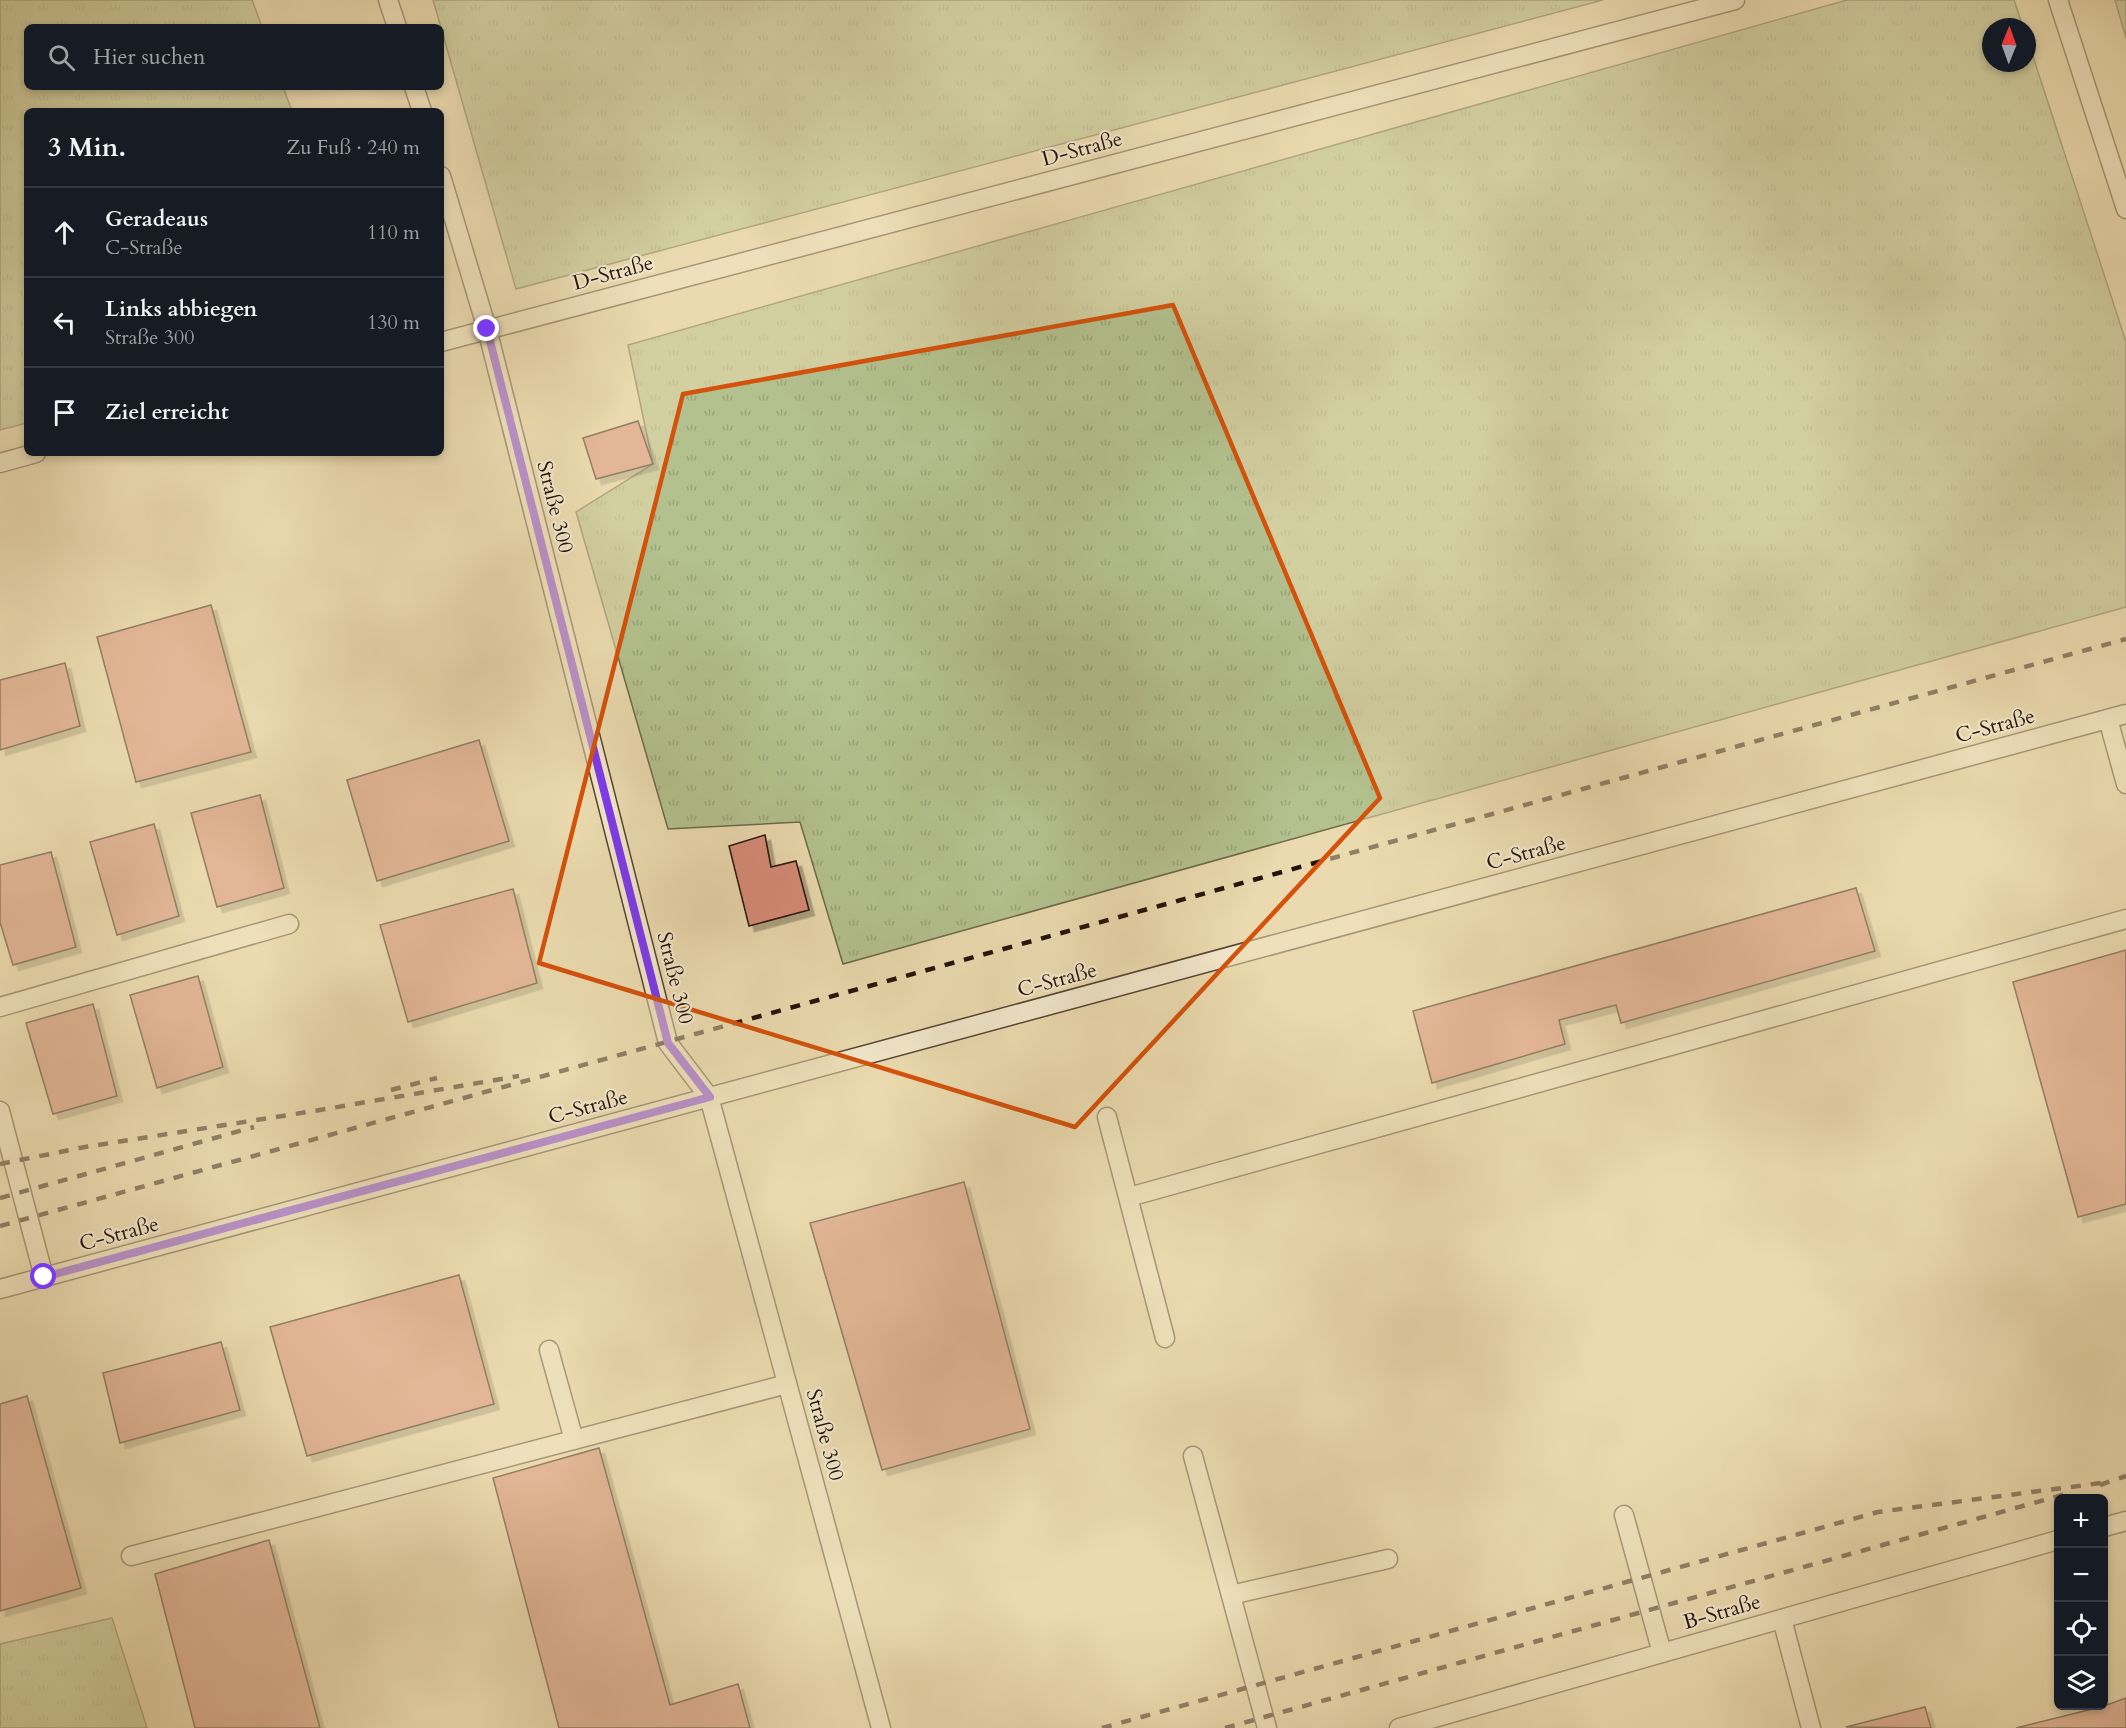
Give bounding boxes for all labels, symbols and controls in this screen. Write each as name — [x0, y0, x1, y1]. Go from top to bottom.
north arrow — [1982, 18, 2036, 72]
search box — [24, 24, 444, 90]
icon: search — [45, 41, 78, 74]
text: Hier suchen — [93, 42, 206, 72]
street label: D-Straße — [1038, 124, 1126, 174]
text: 3 Min. — [48, 130, 126, 165]
text: Zu Fuß · 240 m — [286, 134, 420, 161]
text: Geradeaus — [105, 204, 208, 234]
icon: ahead — [48, 216, 81, 249]
text: 110 m — [367, 219, 420, 246]
text: C-Straße — [105, 234, 182, 261]
street label: D-Straße — [569, 248, 657, 298]
text: Links abbiegen — [105, 294, 257, 324]
icon: left — [48, 306, 81, 339]
text: 130 m — [367, 309, 420, 336]
route end — [473, 315, 499, 341]
text: Straße 300 — [105, 324, 194, 351]
icon: arrive — [48, 396, 81, 429]
text: Ziel erreicht — [105, 397, 229, 427]
street label: Straße 300 — [530, 458, 580, 556]
street label: C-Straße — [1952, 701, 2038, 751]
street label: C-Straße — [1483, 828, 1569, 878]
street label: Straße 300 — [650, 929, 700, 1027]
street label: C-Straße — [1014, 955, 1100, 1005]
street label: C-Straße — [545, 1082, 631, 1132]
street label: C-Straße — [76, 1209, 162, 1259]
route start — [30, 1263, 56, 1289]
street label: Straße 300 — [799, 1386, 851, 1484]
map controls — [2054, 1494, 2108, 1710]
button: + — [2054, 1494, 2108, 1548]
button: − — [2054, 1548, 2108, 1602]
street label: B-Straße — [1680, 1587, 1764, 1637]
button: locate — [2054, 1602, 2108, 1656]
button: layers — [2054, 1656, 2108, 1710]

